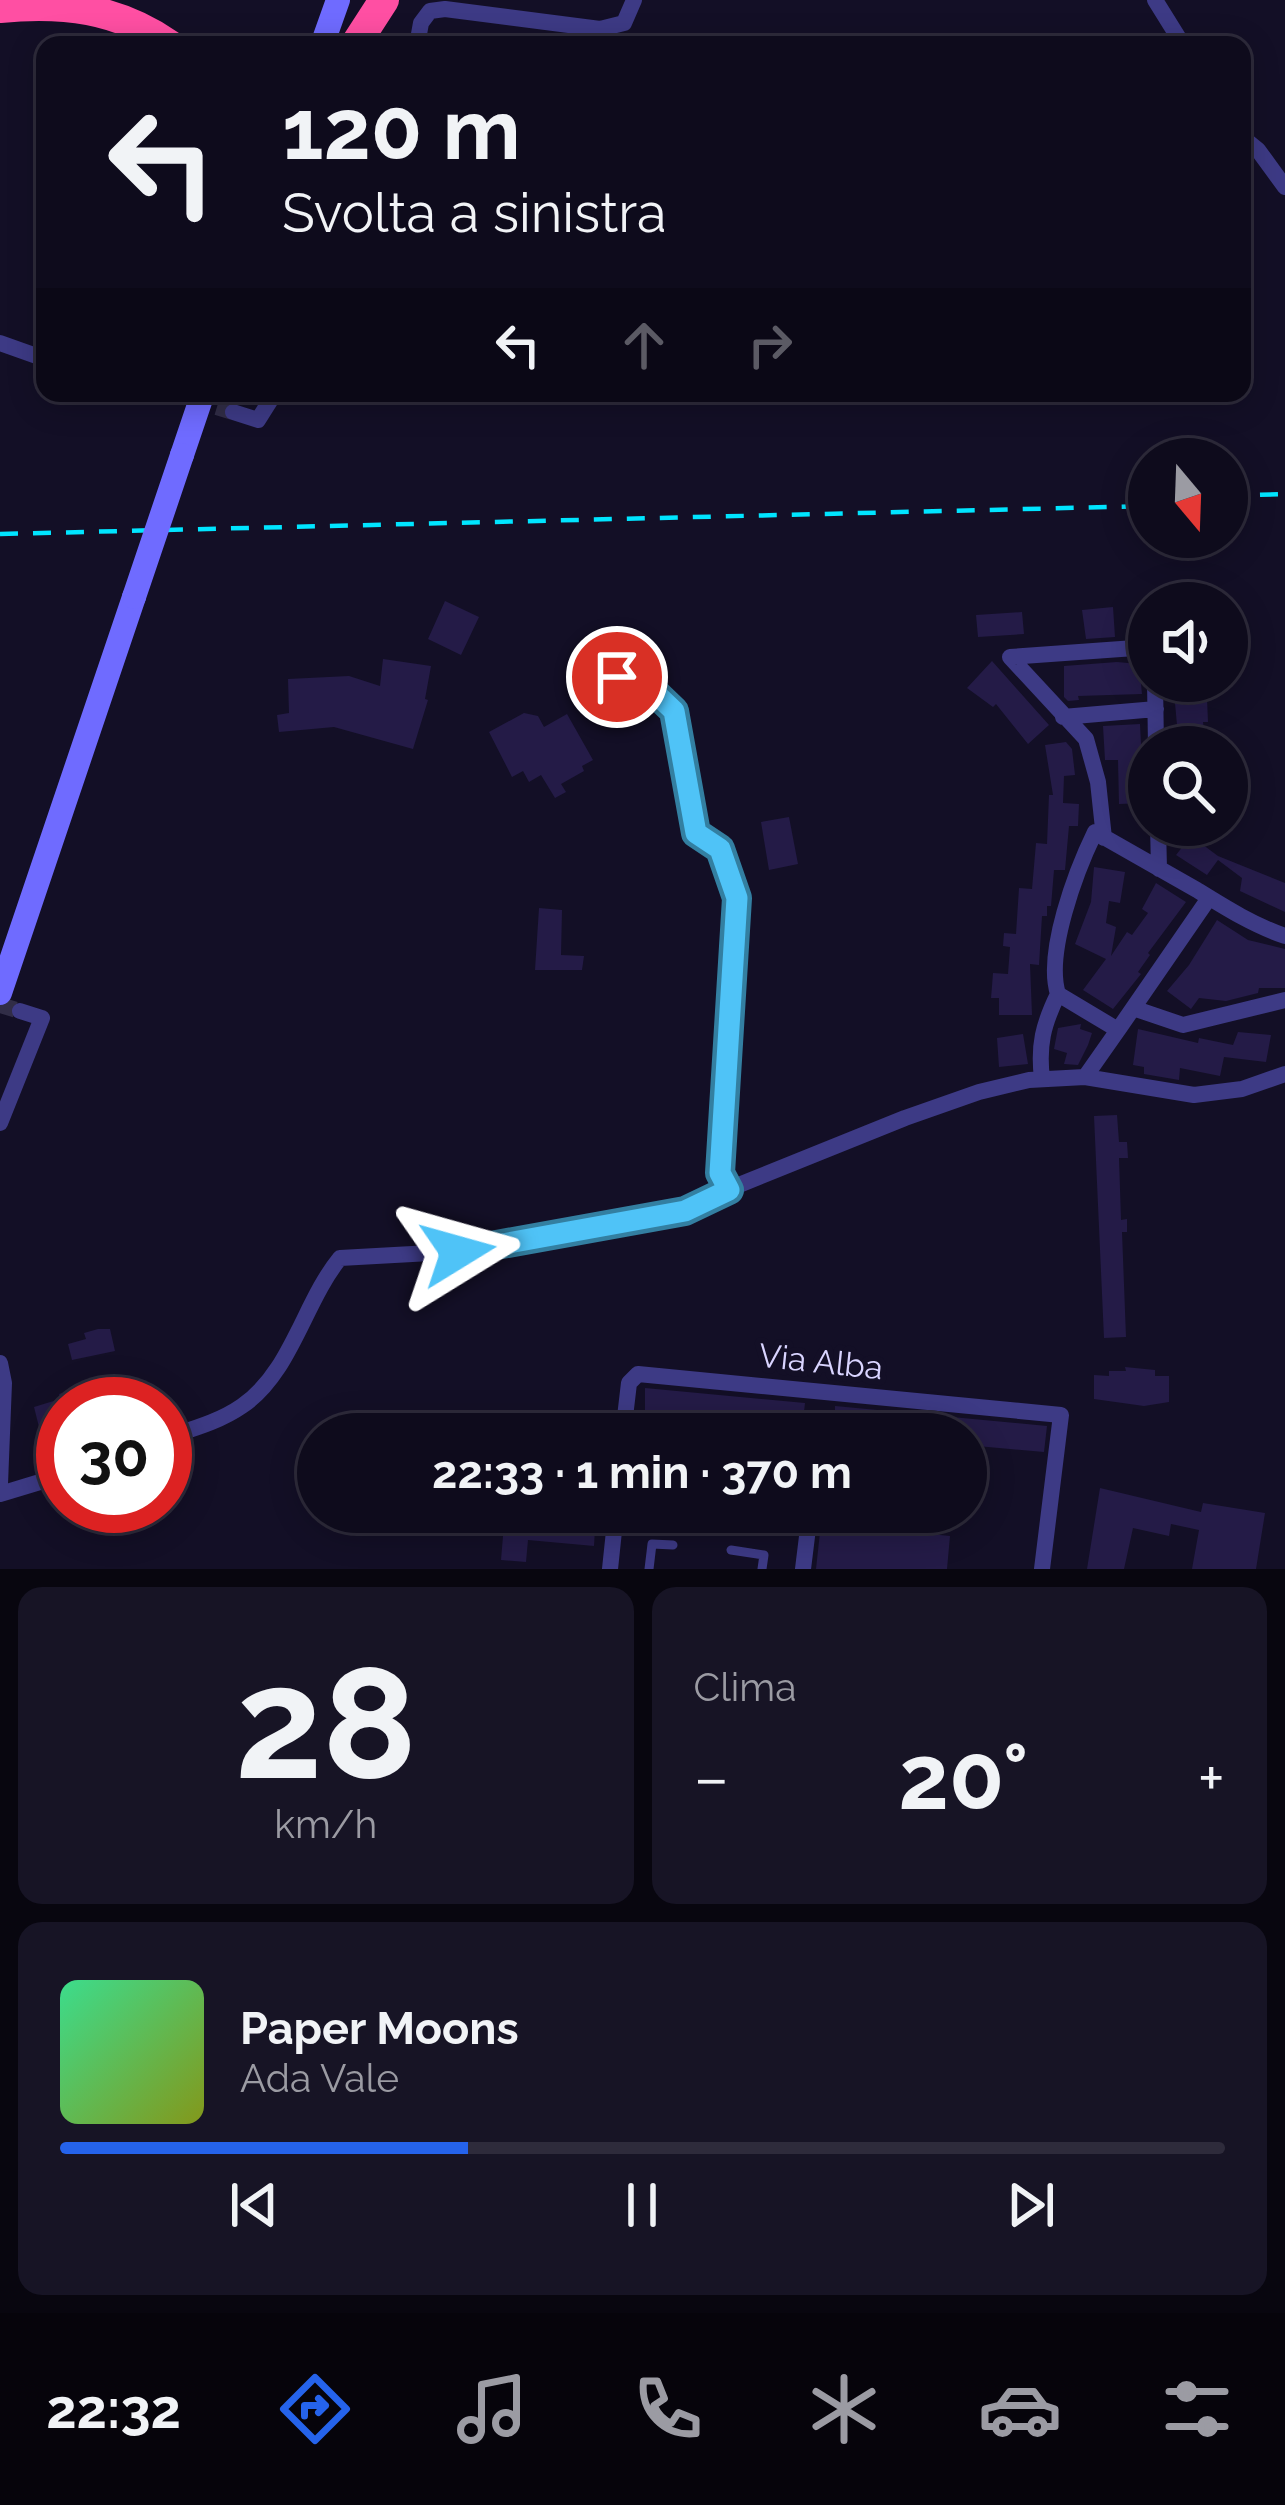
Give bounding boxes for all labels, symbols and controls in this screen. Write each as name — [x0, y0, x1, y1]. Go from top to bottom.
text: 120 m — [282, 80, 521, 179]
icon: left — [84, 84, 240, 240]
text: Svolta a sinistra — [282, 181, 667, 245]
icon: left — [485, 312, 551, 378]
icon: ahead — [611, 312, 677, 378]
icon: right — [737, 312, 803, 378]
north arrow — [1128, 438, 1248, 558]
map controls — [1128, 438, 1248, 846]
button: sound — [1128, 582, 1248, 702]
pin — [566, 626, 668, 728]
icon: arrive — [584, 644, 650, 710]
button: search — [1128, 726, 1248, 846]
position arrow — [395, 1189, 521, 1315]
street label: Via Alba — [757, 1336, 885, 1387]
speed limit sign: 30 — [36, 1377, 192, 1533]
text: 22:33 · 1 min · 370 m — [432, 1446, 852, 1499]
text: 28 — [235, 1631, 417, 1815]
text: Clima — [694, 1664, 796, 1710]
text: 20° — [898, 1724, 1029, 1830]
text: − — [694, 1739, 729, 1816]
text: + — [1198, 1739, 1225, 1816]
text: km/h — [274, 1801, 377, 1847]
text: Paper Moons — [240, 2002, 519, 2055]
text: Ada Vale — [240, 2055, 399, 2101]
icon: previous — [221, 2172, 287, 2238]
icon: pause — [609, 2172, 675, 2238]
icon: next — [998, 2172, 1064, 2238]
icon: directions — [273, 2367, 357, 2451]
icon: music — [450, 2367, 534, 2451]
icon: phone — [626, 2367, 710, 2451]
icon: climate — [802, 2367, 886, 2451]
icon: car — [978, 2367, 1062, 2451]
icon: filters — [1155, 2367, 1239, 2451]
text: 22:32 — [46, 2377, 181, 2441]

